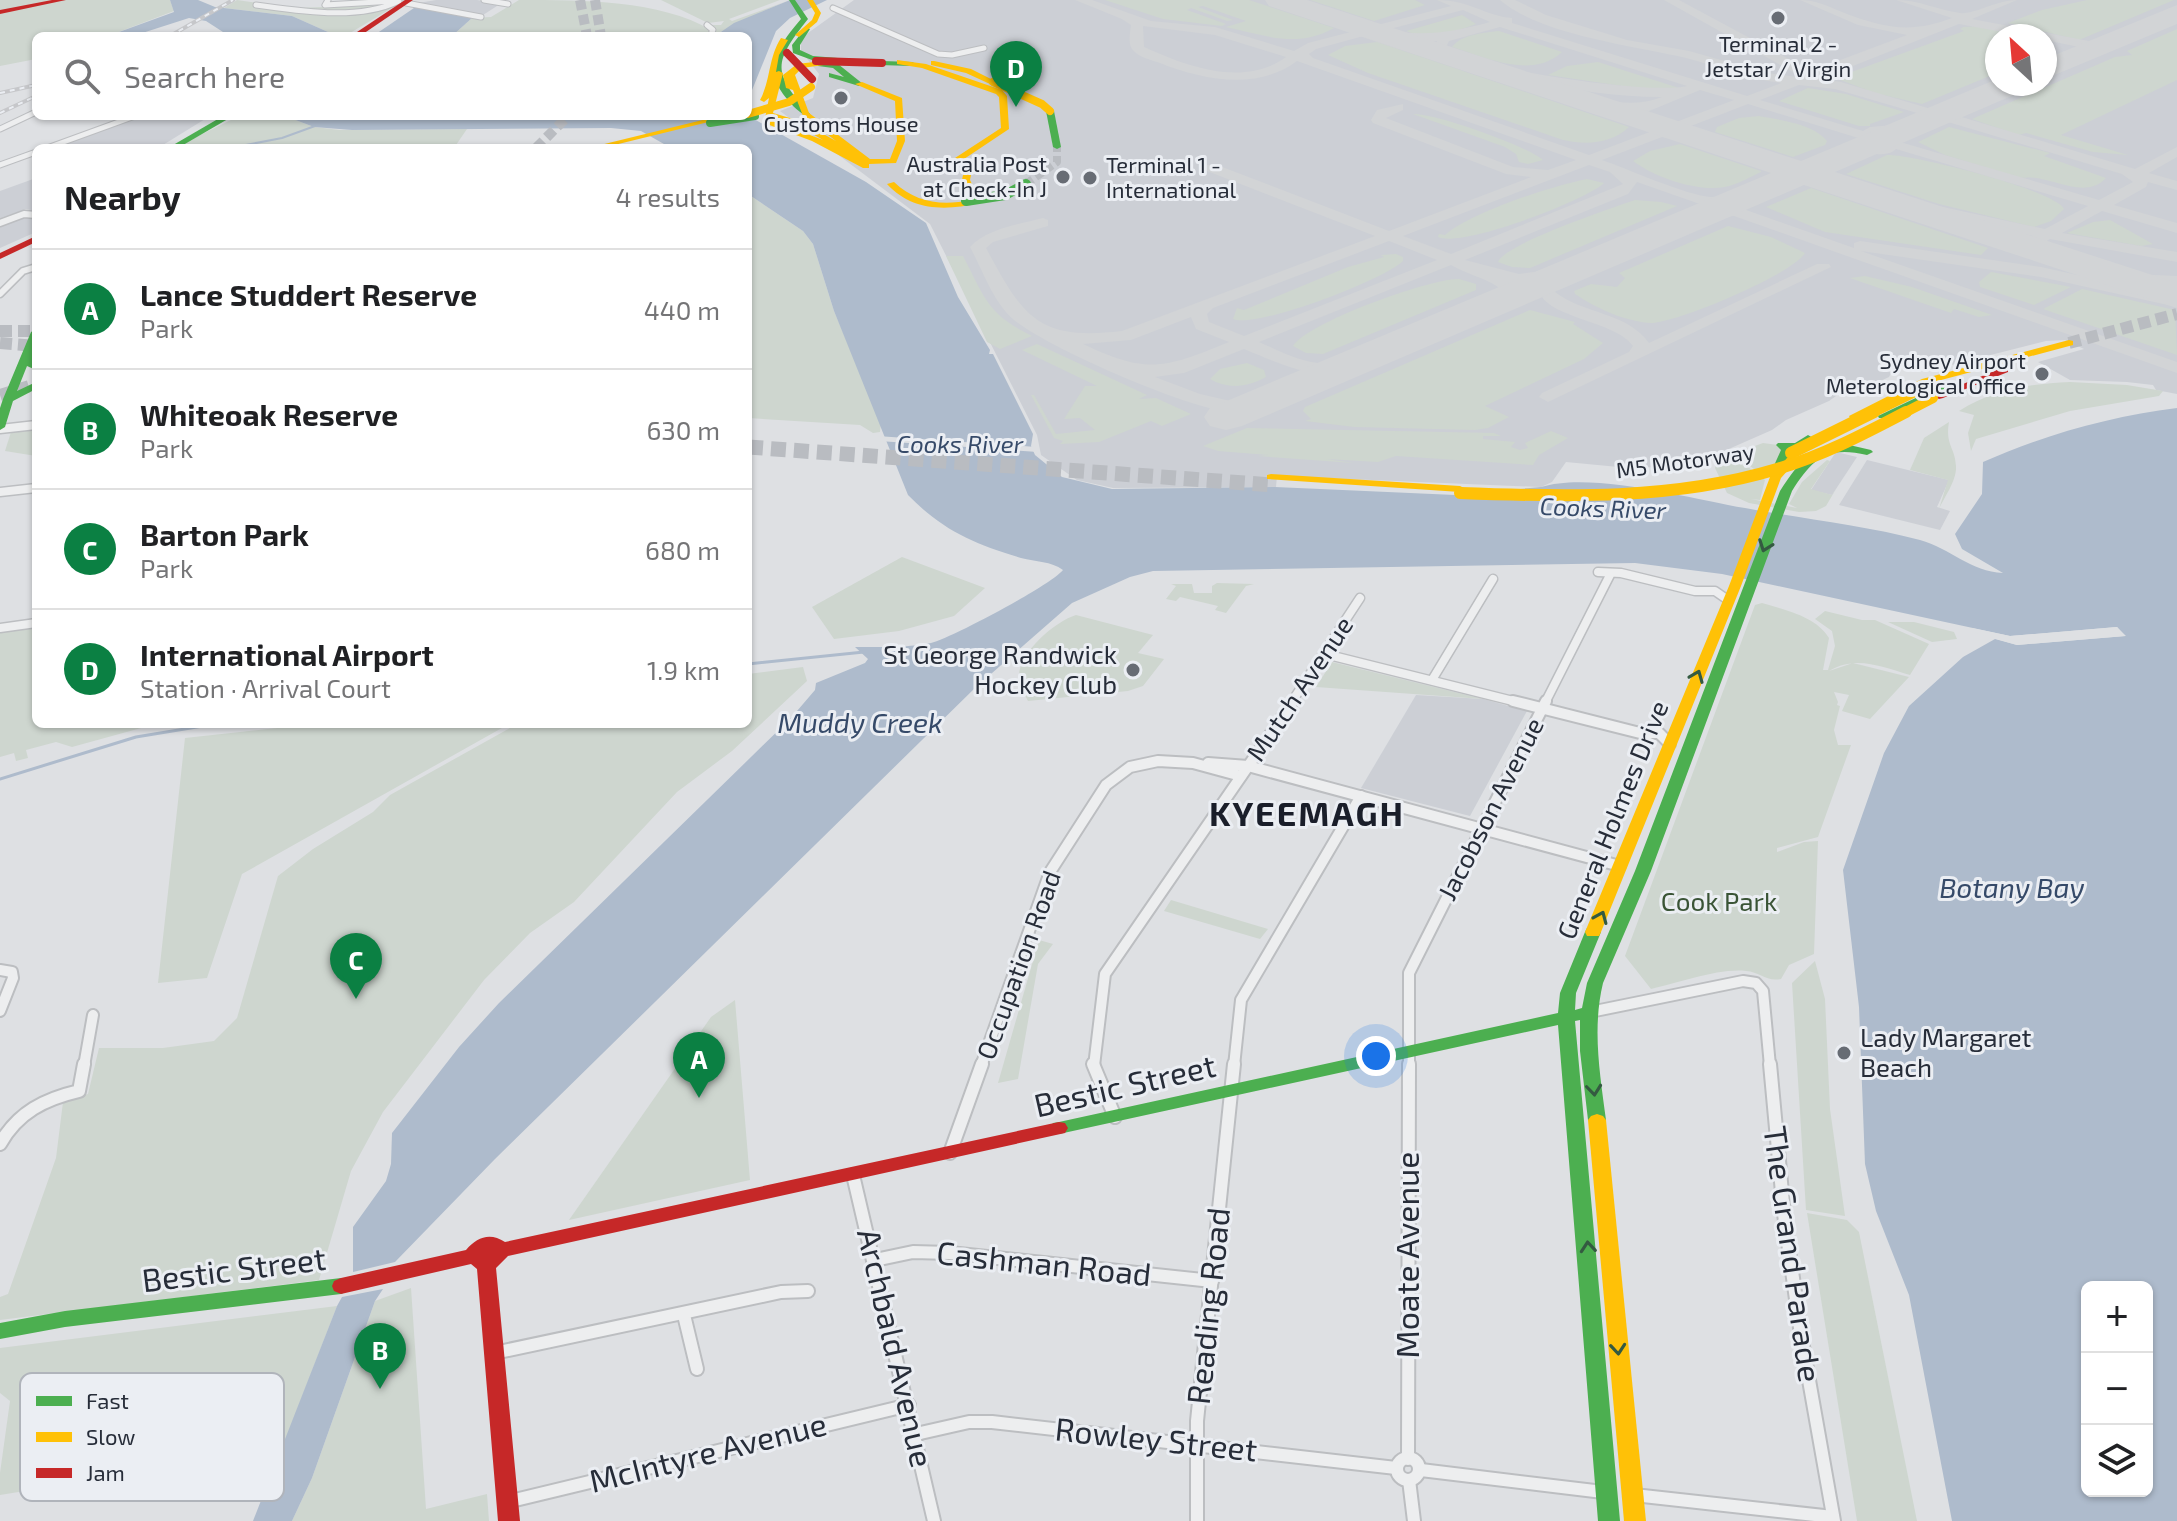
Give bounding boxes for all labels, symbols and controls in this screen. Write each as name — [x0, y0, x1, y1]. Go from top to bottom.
marker: Terminal 2 - Jetstar / Virgin — [1769, 9, 1787, 27]
north arrow — [1985, 24, 2057, 96]
place label: Terminal 2 - Jetstar / Virgin — [1705, 30, 1851, 81]
search box — [32, 32, 752, 120]
pin: D — [990, 41, 1042, 107]
icon: search — [60, 54, 104, 98]
text: Search here — [124, 58, 285, 94]
marker: Customs House — [832, 89, 850, 107]
place label: Customs House — [763, 110, 919, 136]
place label: Australia Post at Check-In J — [906, 150, 1047, 201]
place label: Terminal 1 - International — [1106, 151, 1237, 202]
marker: Australia Post at Check-In J — [1054, 168, 1072, 186]
marker: Terminal 1 - International — [1081, 169, 1099, 187]
text: Nearby — [64, 176, 181, 217]
text: 4 results — [615, 181, 720, 212]
text: Lance Studdert Reserve — [140, 276, 477, 312]
text: A — [82, 294, 98, 325]
text: 440 m — [644, 294, 720, 325]
text: Park — [140, 312, 193, 343]
place label: Sydney Airport Meterological Office — [1826, 347, 2026, 398]
marker: Sydney Airport Meterological Office — [2033, 365, 2051, 383]
text: Whiteoak Reserve — [140, 396, 398, 432]
text: B — [82, 414, 98, 445]
text: 630 m — [646, 414, 720, 445]
water label: Cooks River — [897, 429, 1024, 458]
text: Park — [140, 432, 193, 463]
street label: M5 Motorway — [1614, 437, 1756, 483]
water label: Cooks River — [1539, 491, 1667, 524]
text: Barton Park — [140, 516, 309, 552]
text: C — [82, 534, 98, 565]
text: 680 m — [645, 534, 720, 565]
one-way arrow — [1758, 538, 1775, 552]
text: Park — [140, 552, 193, 583]
street label: Mutch Avenue — [1239, 610, 1358, 766]
text: International Airport — [140, 636, 434, 672]
place label: St George Randwick Hockey Club — [883, 638, 1117, 699]
text: D — [81, 654, 99, 685]
text: 1.9 km — [647, 654, 720, 685]
marker: St George Randwick Hockey Club — [1124, 661, 1142, 679]
one-way arrow — [1688, 670, 1704, 684]
text: Station · Arrival Court — [140, 672, 391, 703]
street label: General Holmes Drive — [1550, 696, 1674, 943]
water label: Muddy Creek — [777, 705, 943, 739]
street label: Jacobson Avenue — [1430, 712, 1549, 905]
district label: KYEEMAGH — [1209, 792, 1405, 833]
street label: Occupation Road — [969, 866, 1066, 1063]
water label: Botany Bay — [1939, 870, 2085, 904]
park label: Cook Park — [1661, 885, 1777, 916]
one-way arrow — [1591, 911, 1607, 925]
pin: C — [330, 933, 382, 999]
place label: Lady Margaret Beach — [1860, 1021, 2032, 1082]
pin: A — [673, 1032, 725, 1098]
your location — [1356, 1036, 1396, 1076]
marker: Lady Margaret Beach — [1835, 1044, 1853, 1062]
street label: Bestic Street — [1030, 1045, 1219, 1123]
one-way arrow — [1585, 1084, 1602, 1097]
street label: The Grand Parade — [1757, 1123, 1831, 1384]
street label: Moate Avenue — [1387, 1152, 1425, 1358]
street label: Reading Road — [1178, 1205, 1236, 1406]
street label: Archbald Avenue — [851, 1224, 943, 1471]
street label: Cashman Road — [935, 1232, 1153, 1292]
street label: Bestic Street — [140, 1238, 328, 1298]
one-way arrow — [1579, 1240, 1596, 1253]
map controls — [2081, 1281, 2153, 1497]
button: + — [2081, 1281, 2153, 1353]
pin: B — [354, 1323, 406, 1389]
one-way arrow — [1610, 1343, 1627, 1356]
button: − — [2081, 1353, 2153, 1425]
legend — [20, 1373, 284, 1501]
text: Fast — [86, 1387, 129, 1413]
street label: McIntyre Avenue — [585, 1403, 830, 1499]
street label: Rowley Street — [1053, 1409, 1259, 1468]
text: Slow — [86, 1423, 135, 1449]
button: layers — [2081, 1425, 2153, 1497]
text: Jam — [86, 1459, 125, 1485]

